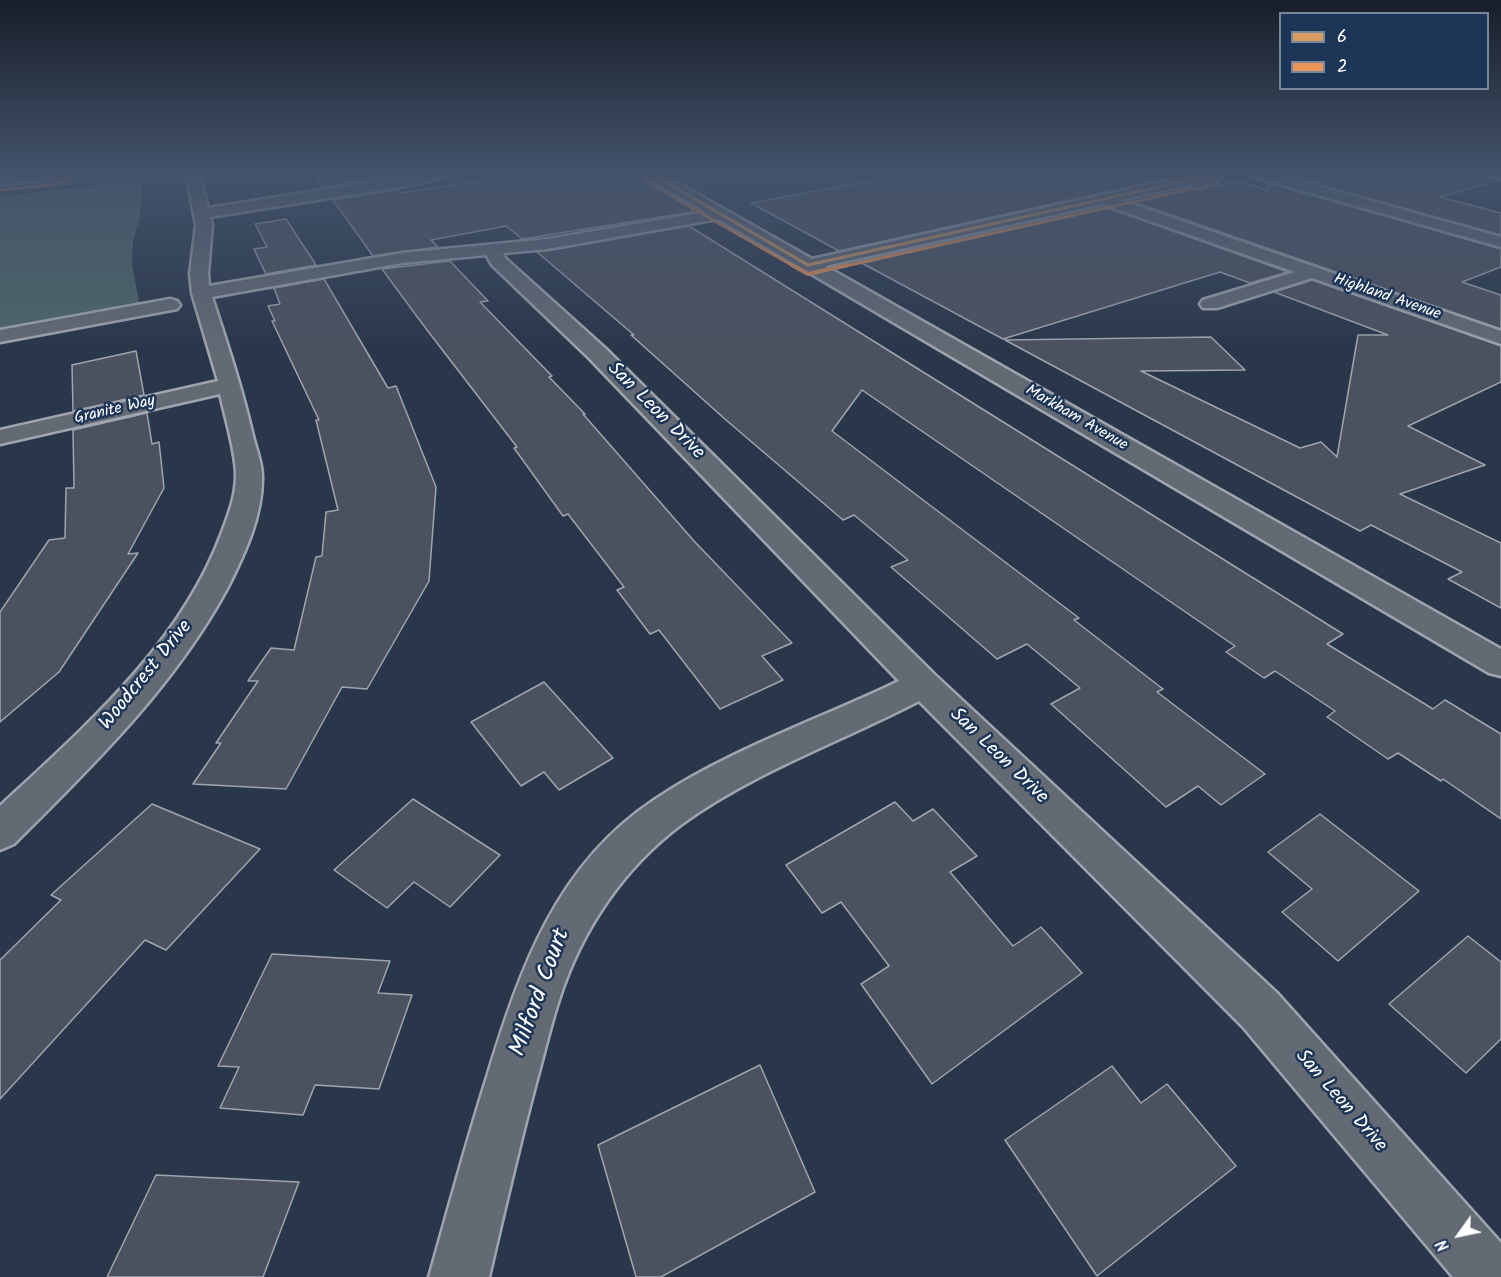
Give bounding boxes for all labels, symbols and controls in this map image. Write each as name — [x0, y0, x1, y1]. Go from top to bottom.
legend — [1279, 12, 1489, 90]
text: 6 — [1337, 23, 1347, 52]
text: 2 — [1337, 53, 1347, 82]
street label: Highland Avenue — [1331, 271, 1443, 325]
street label: San Leon Drive — [601, 358, 709, 466]
street label: Markham Avenue — [1021, 382, 1131, 456]
street label: Granite Way — [73, 392, 157, 430]
street label: Woodcrest Drive — [95, 616, 199, 736]
street label: San Leon Drive — [944, 704, 1052, 810]
street label: Milford Court — [506, 925, 578, 1061]
street label: San Leon Drive — [1289, 1046, 1391, 1158]
north arrow — [1429, 1205, 1489, 1265]
text: N — [1430, 1234, 1457, 1256]

